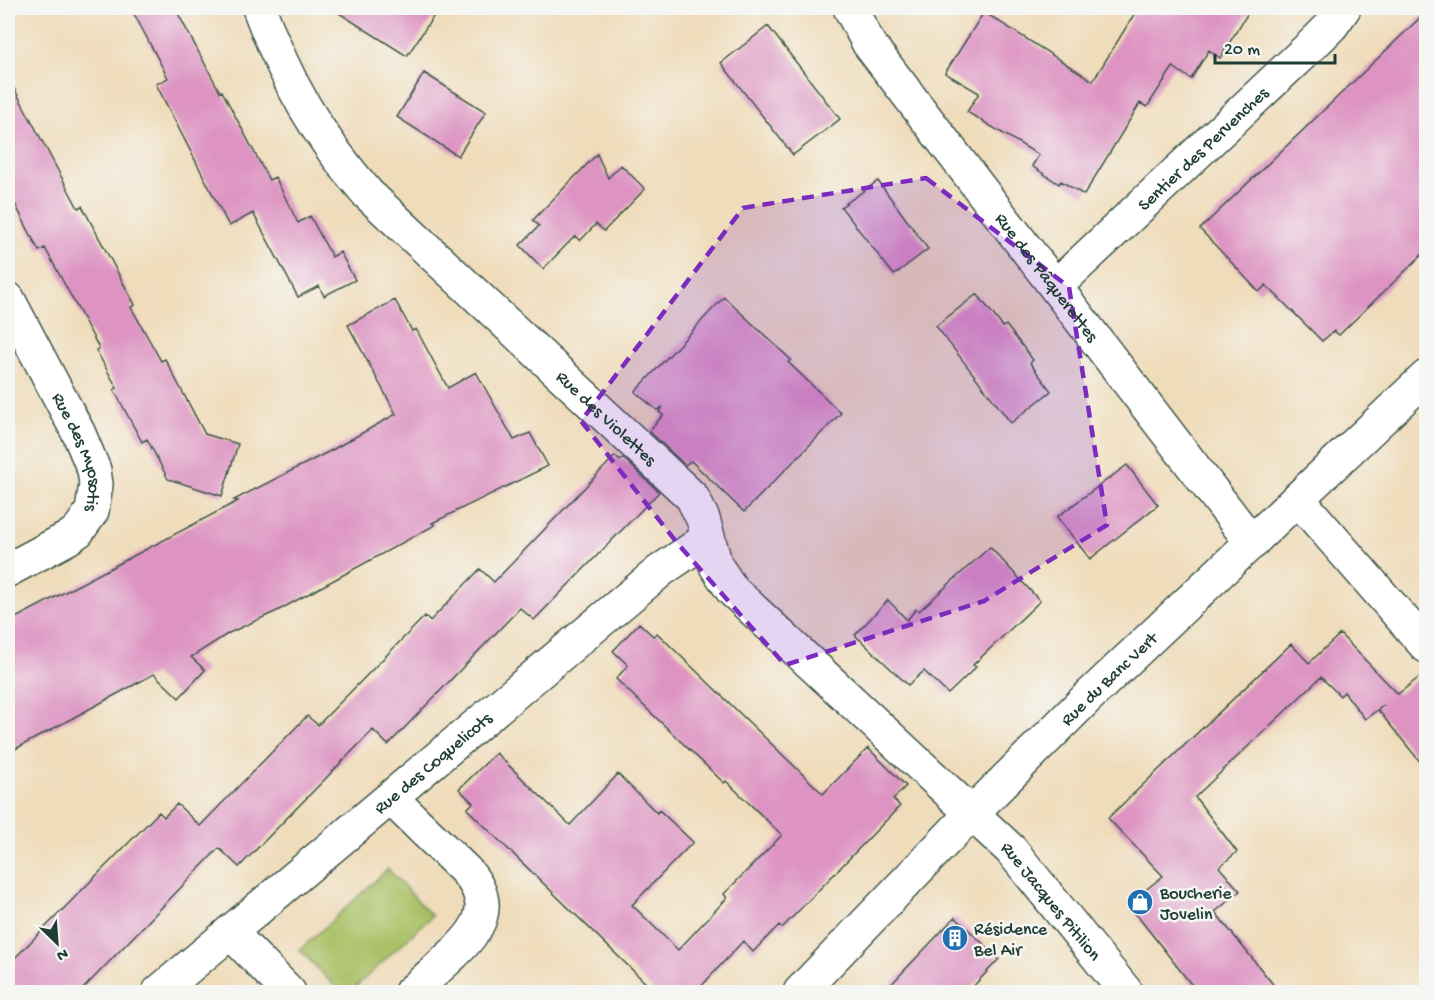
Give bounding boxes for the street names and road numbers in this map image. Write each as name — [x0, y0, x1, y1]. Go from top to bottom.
street label: Sentier des Pervenches — [1134, 83, 1275, 216]
street label: Rue des Pâquerettes — [989, 210, 1103, 348]
street label: Rue des Violettes — [551, 367, 661, 472]
street label: Rue des Myosotis — [46, 390, 104, 514]
street label: Rue du Banc Vert — [1057, 628, 1164, 731]
street label: Rue des Coquelicots — [371, 708, 498, 820]
street label: Rue Jacques Pitilion — [996, 838, 1105, 966]

